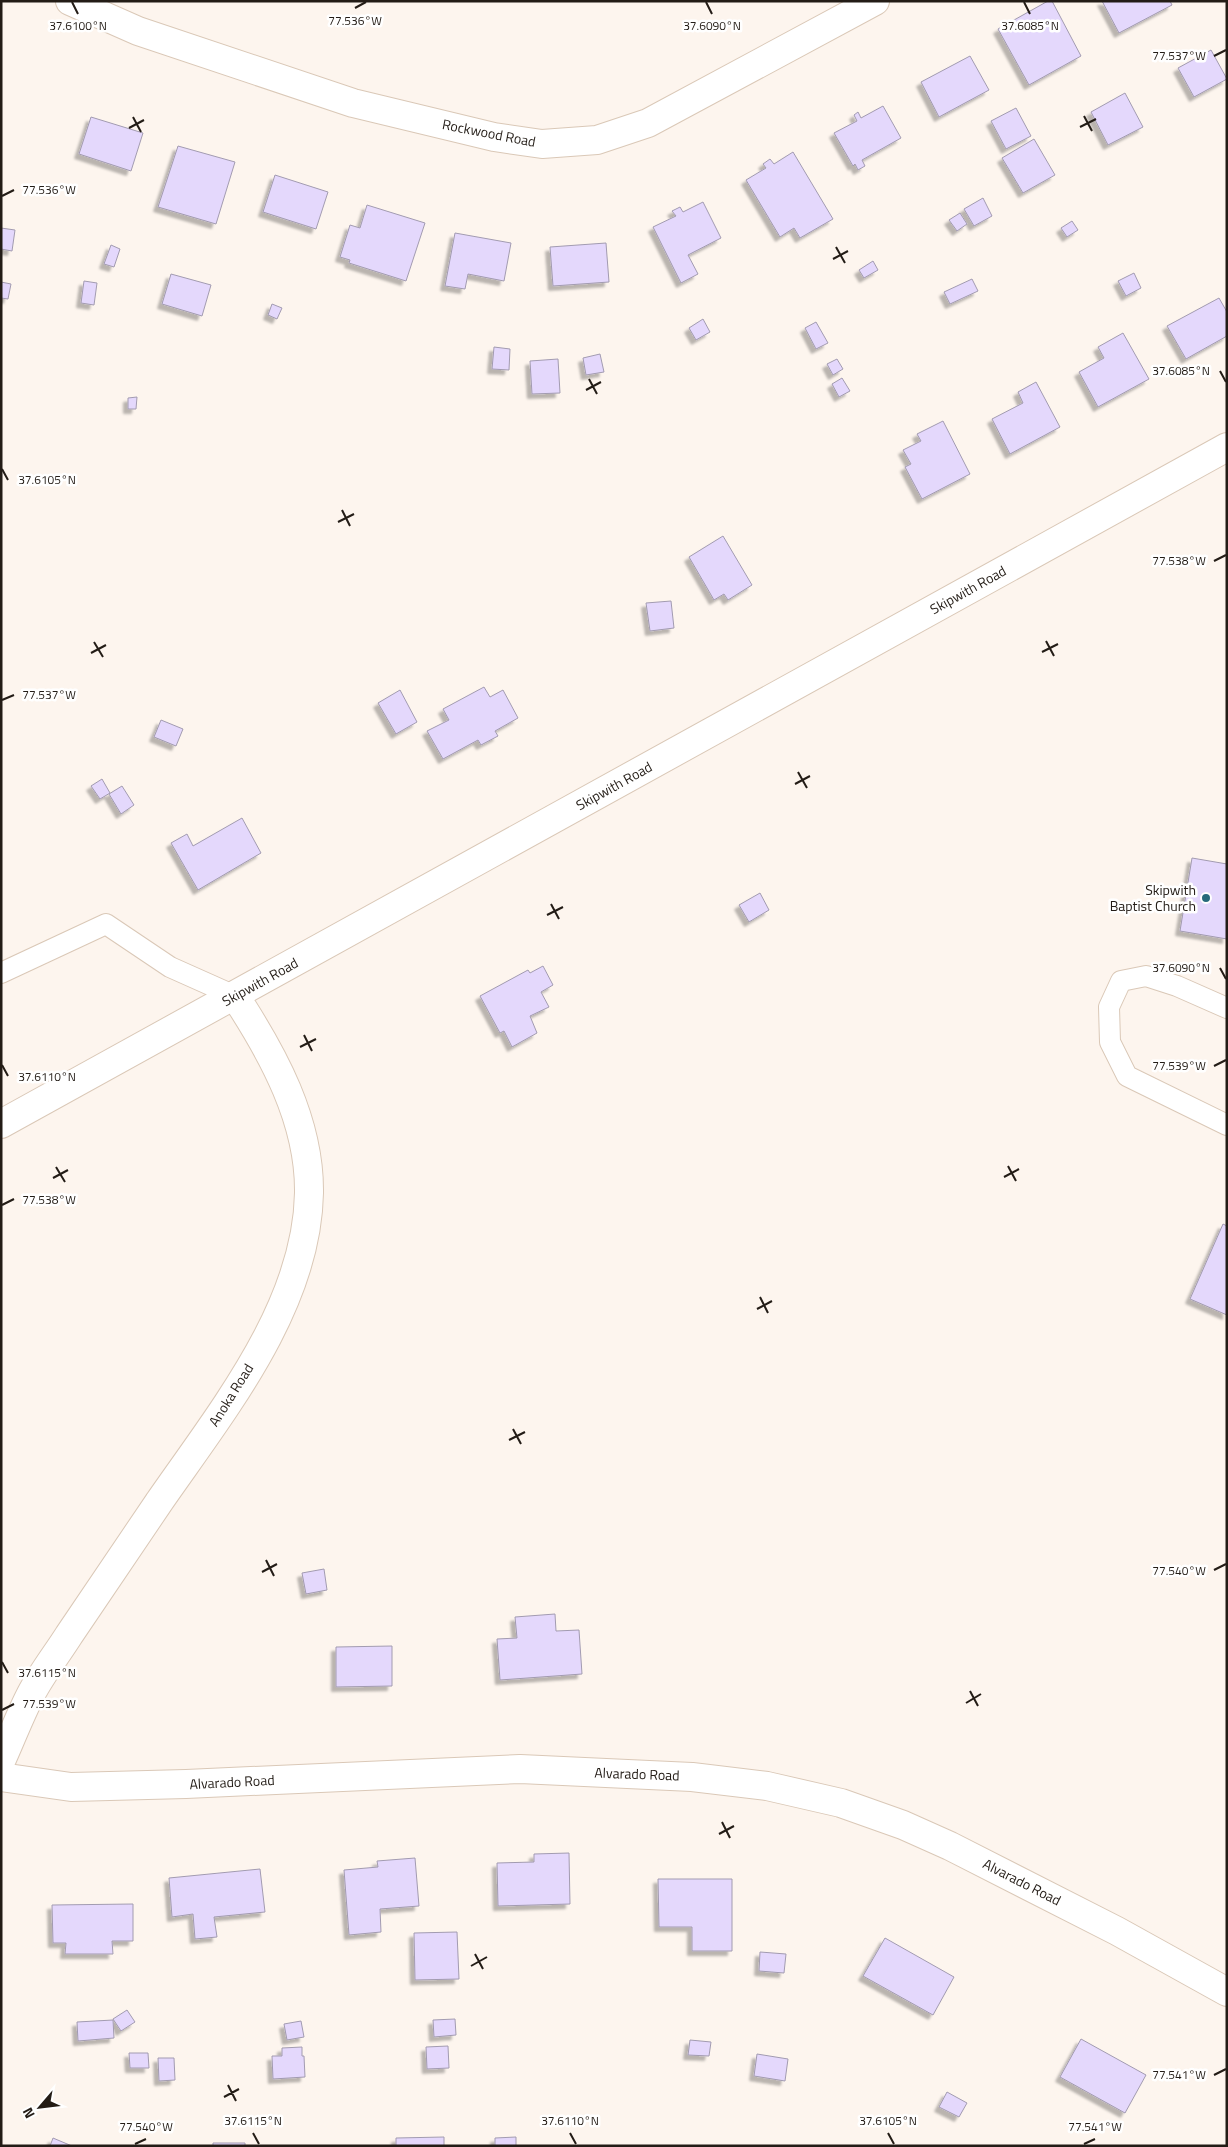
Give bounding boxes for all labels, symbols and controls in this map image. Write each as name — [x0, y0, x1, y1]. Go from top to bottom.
text: 77.536°W — [328, 11, 382, 30]
text: 37.6100°N — [49, 16, 107, 35]
text: 37.6090°N — [683, 16, 741, 35]
text: 37.6085°N — [1001, 16, 1059, 35]
text: 77.537°W — [1152, 46, 1206, 65]
street label: Rockwood Road — [441, 113, 538, 152]
text: 77.536°W — [22, 180, 76, 199]
text: 37.6085°N — [1152, 361, 1210, 380]
text: 37.6105°N — [18, 470, 76, 489]
text: 77.538°W — [1152, 551, 1206, 570]
street label: Skipwith Road — [926, 560, 1010, 619]
text: 77.537°W — [22, 685, 76, 704]
street label: Skipwith Road — [572, 756, 656, 815]
place label: Skipwith Baptist Church — [1110, 879, 1196, 916]
marker: Skipwith Baptist Church — [1200, 892, 1212, 904]
street label: Skipwith Road — [218, 952, 302, 1011]
text: 37.6090°N — [1152, 958, 1210, 977]
text: 77.539°W — [1152, 1056, 1206, 1075]
text: 37.6110°N — [18, 1067, 76, 1086]
text: 77.538°W — [22, 1190, 76, 1209]
street label: Anoka Road — [203, 1359, 258, 1430]
text: 77.540°W — [1152, 1561, 1206, 1580]
text: 37.6115°N — [18, 1663, 76, 1682]
text: 77.539°W — [22, 1694, 76, 1713]
street label: Alvarado Road — [594, 1762, 680, 1785]
street label: Alvarado Road — [189, 1769, 275, 1794]
street label: Alvarado Road — [979, 1853, 1065, 1910]
text: 77.541°W — [1152, 2065, 1206, 2084]
north arrow — [15, 2082, 65, 2132]
text: N — [17, 2104, 40, 2123]
text: 37.6115°N — [224, 2111, 282, 2130]
text: 37.6110°N — [541, 2111, 599, 2130]
text: 37.6105°N — [859, 2111, 917, 2130]
text: 77.540°W — [119, 2117, 173, 2136]
text: 77.541°W — [1068, 2117, 1122, 2136]

